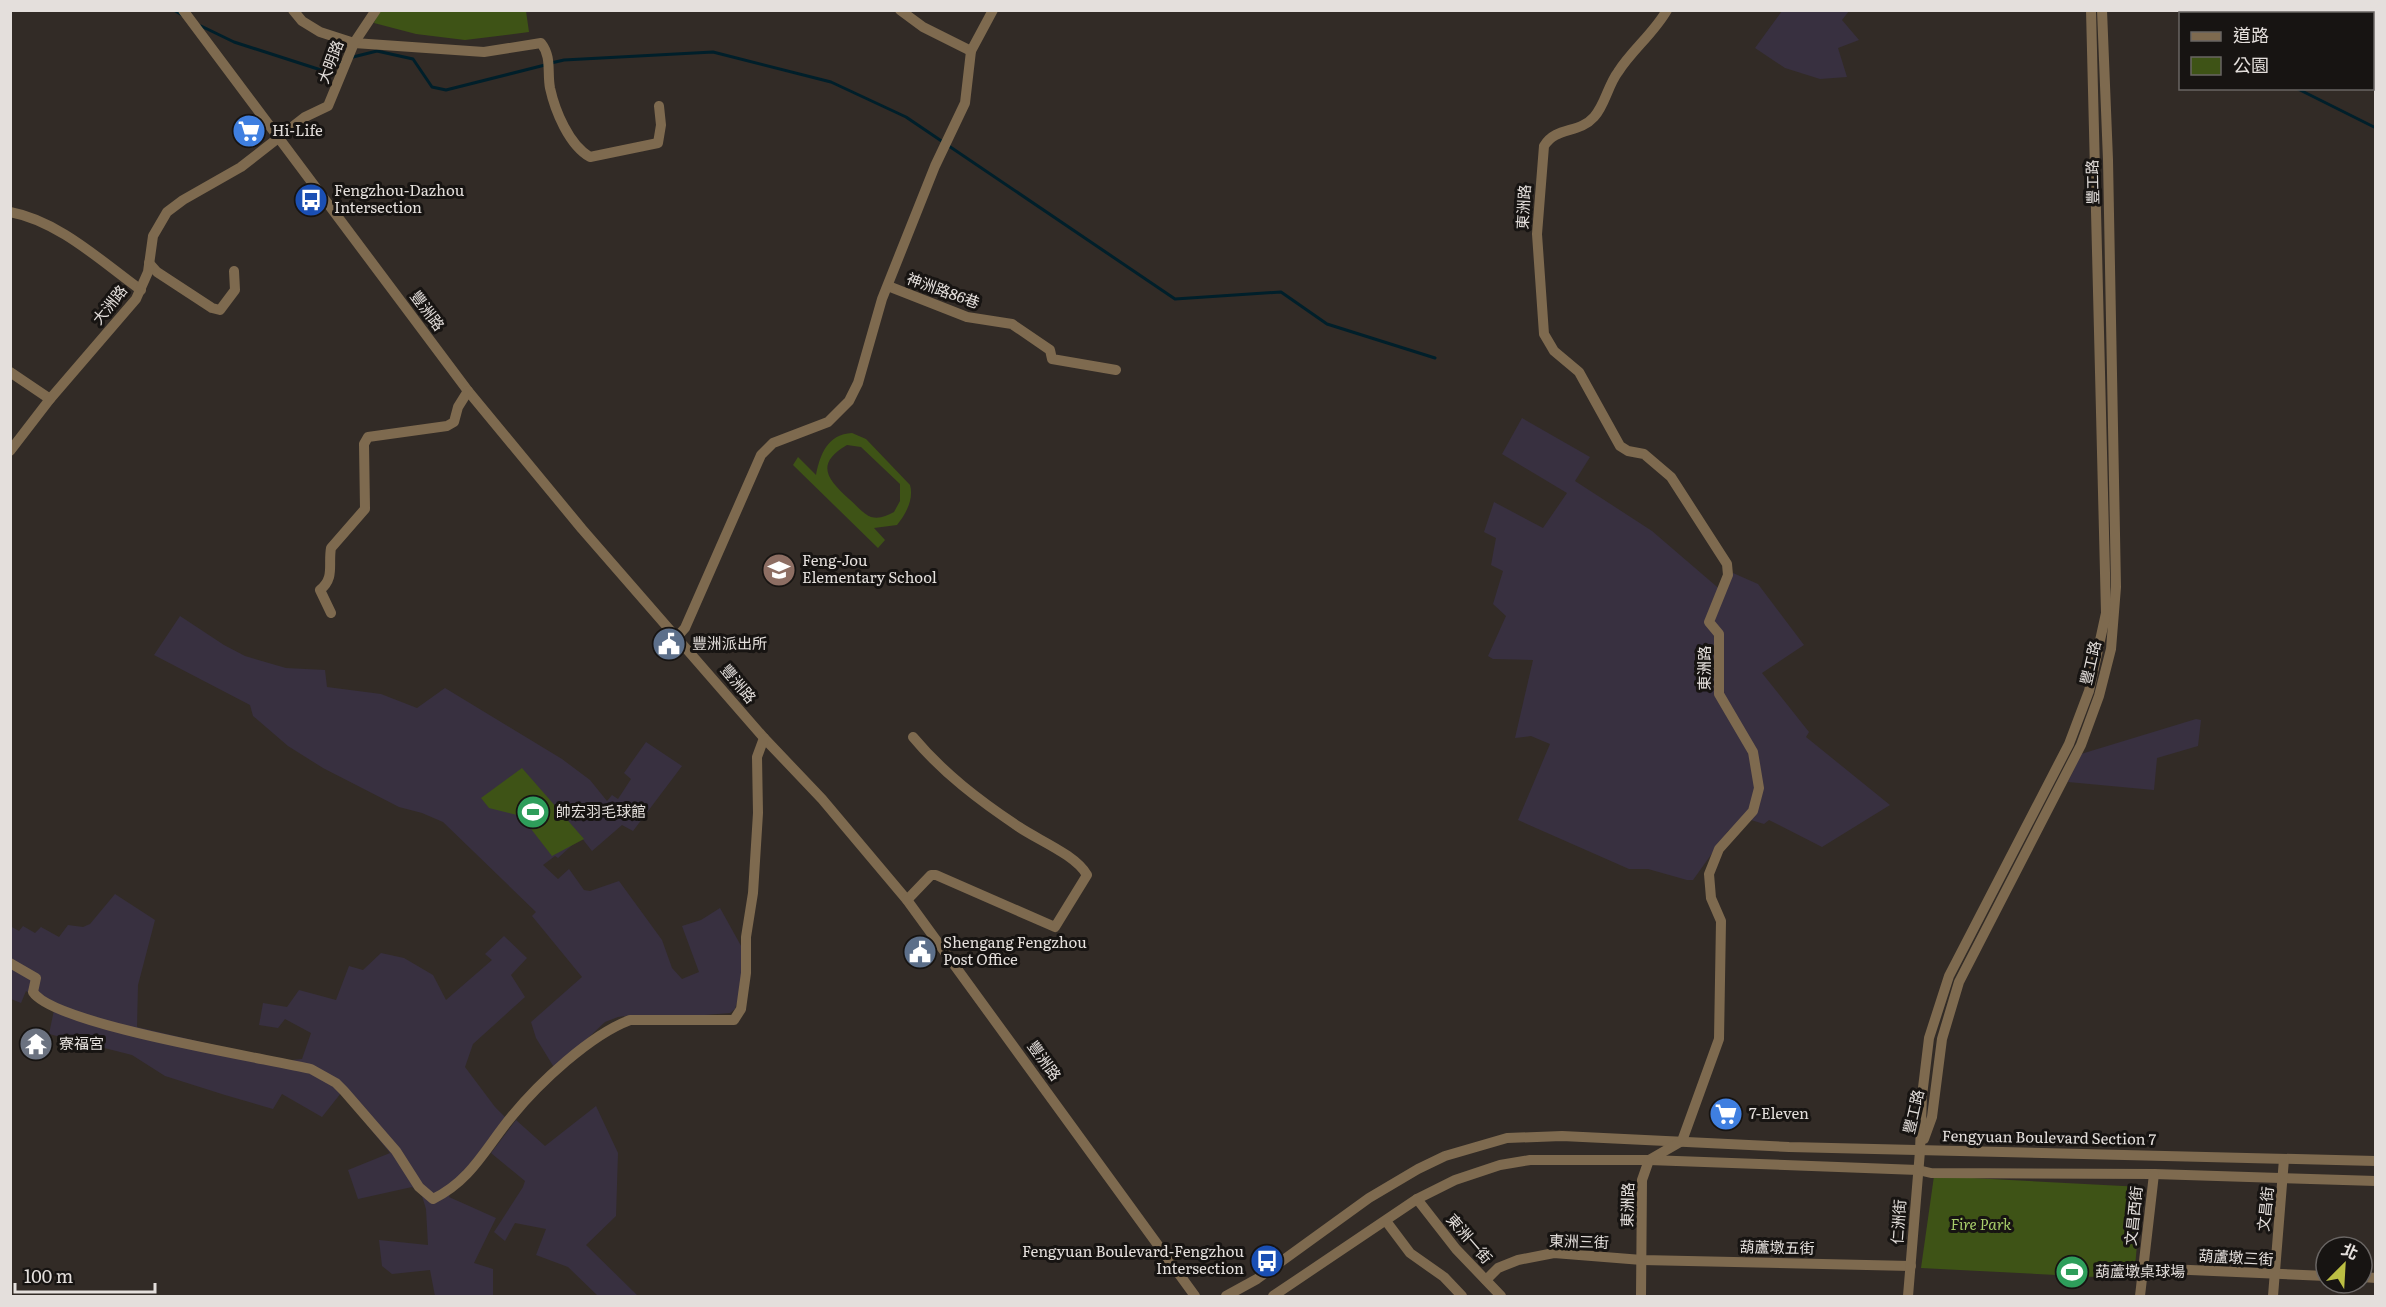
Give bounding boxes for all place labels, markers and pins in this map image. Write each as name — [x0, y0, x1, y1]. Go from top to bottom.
supermarket icon: Hi-Life — [231, 113, 267, 149]
place label: Hi-Life — [272, 118, 323, 141]
place label: Fengzhou-Dazhou Intersection — [334, 178, 465, 218]
bus stop icon: Fengzhou-Dazhou Intersection — [293, 182, 329, 218]
place label: Feng-Jou Elementary School — [802, 548, 937, 588]
school or university icon: Feng-Jou Elementary School — [761, 552, 797, 588]
public building icon: 豐洲派出所 — [651, 626, 687, 662]
place label: 豐洲派出所 — [692, 631, 767, 654]
sports icon: 帥宏羽毛球館 — [515, 794, 551, 830]
place label: 帥宏羽毛球館 — [556, 799, 646, 822]
place label: Shengang Fengzhou Post Office — [943, 930, 1087, 970]
public building icon: Shengang Fengzhou Post Office — [902, 934, 938, 970]
temple icon: 寮福宮 — [18, 1026, 54, 1062]
place label: 寮福宮 — [59, 1031, 104, 1054]
supermarket icon: 7-Eleven — [1708, 1096, 1744, 1132]
place label: 7-Eleven — [1749, 1101, 1809, 1124]
place label: Fengyuan Boulevard-Fengzhou Intersection — [1022, 1239, 1244, 1279]
bus stop icon: Fengyuan Boulevard-Fengzhou Intersection — [1249, 1243, 1285, 1279]
sports icon: 葫蘆墩桌球場 — [2054, 1254, 2090, 1290]
place label: 葫蘆墩桌球場 — [2095, 1259, 2185, 1282]

